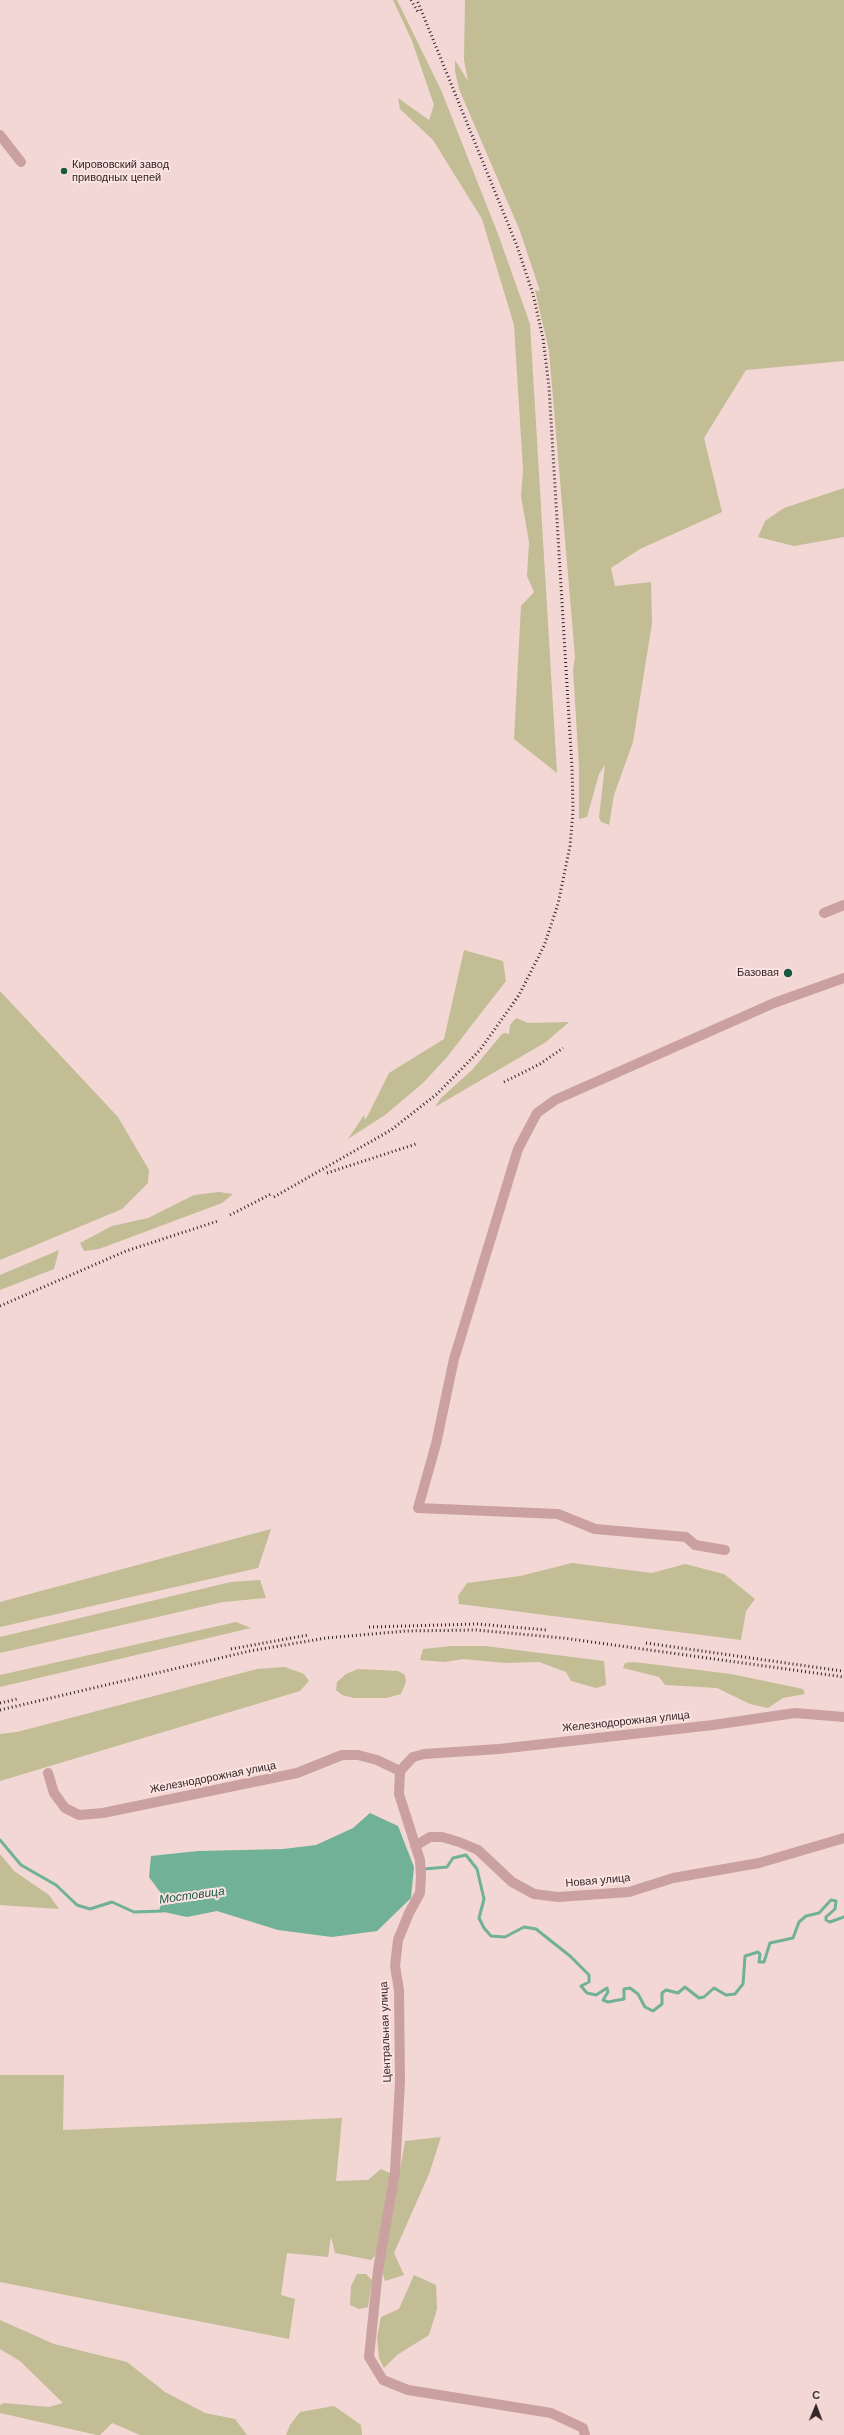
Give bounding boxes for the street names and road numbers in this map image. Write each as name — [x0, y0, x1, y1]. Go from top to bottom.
street label: Железнодорожная улица — [561, 1709, 691, 1735]
street label: Железнодорожная улица — [149, 1759, 277, 1797]
street label: Новая улица — [565, 1872, 631, 1890]
street label: Центральная улица — [378, 1981, 394, 2083]

